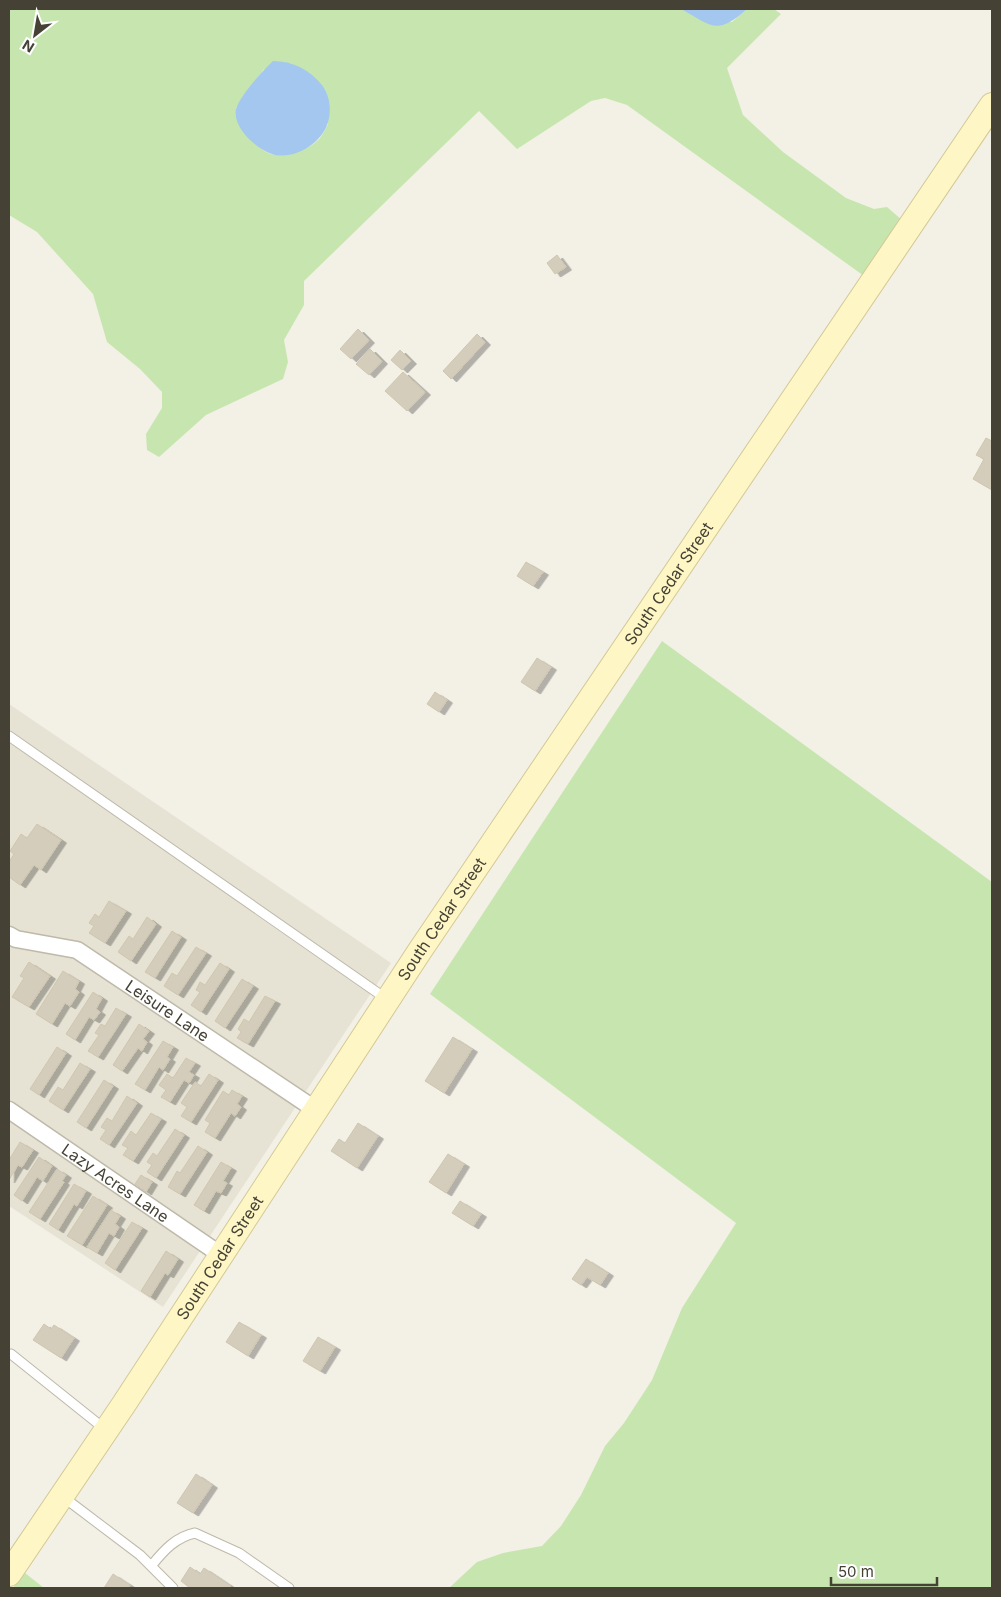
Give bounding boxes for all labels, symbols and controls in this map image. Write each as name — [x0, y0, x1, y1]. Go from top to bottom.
north arrow — [10, 10, 60, 60]
text: N — [19, 37, 37, 57]
street label: South Cedar Street — [620, 518, 717, 649]
street label: South Cedar Street — [393, 854, 490, 984]
street label: Leisure Lane — [122, 975, 213, 1046]
street label: Lazy Acres Lane — [58, 1139, 173, 1226]
street label: South Cedar Street — [172, 1192, 267, 1323]
scale bar — [831, 1554, 937, 1586]
text: 50 m — [838, 1562, 874, 1581]

